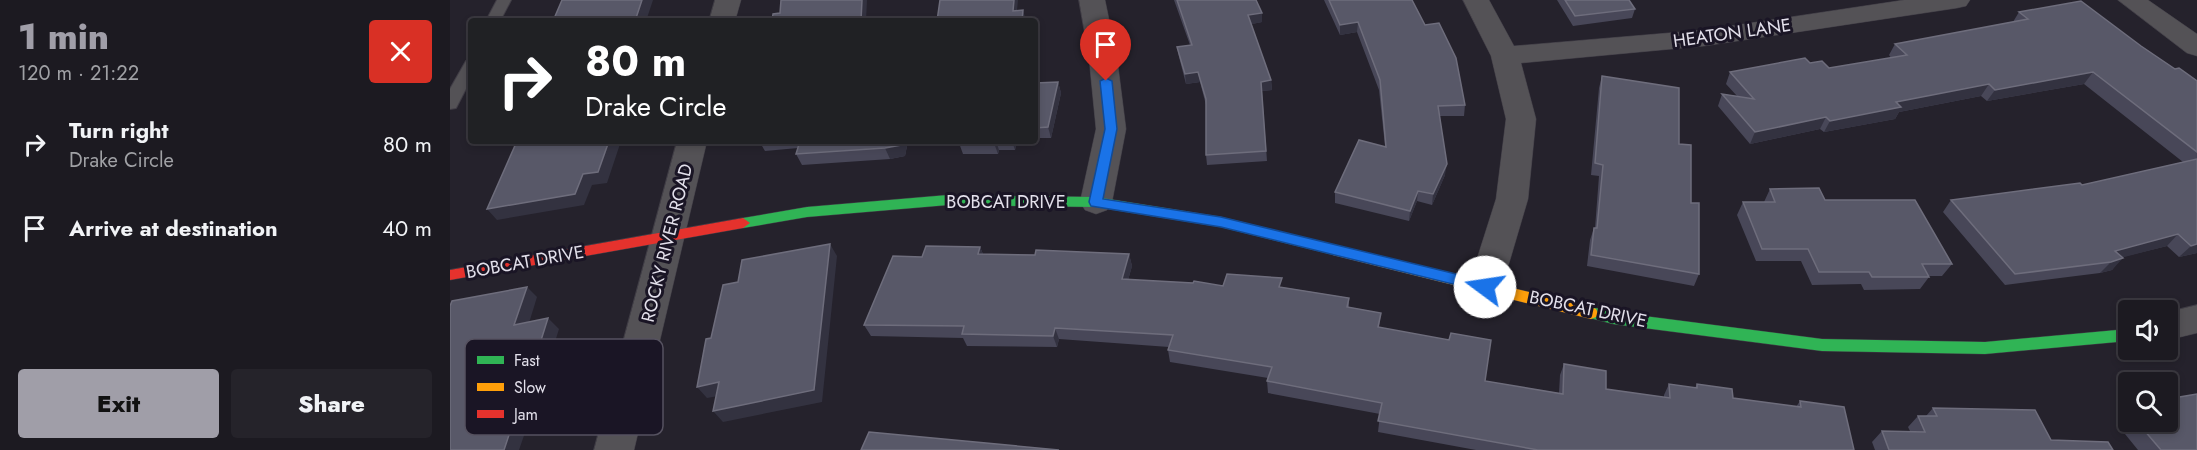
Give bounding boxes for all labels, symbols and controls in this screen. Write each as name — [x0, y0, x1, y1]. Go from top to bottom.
text: 1 min — [18, 10, 109, 62]
street label: HEATON LANE — [1671, 12, 1793, 54]
pin — [1080, 19, 1131, 81]
button: close — [369, 20, 432, 83]
icon: arrive — [1089, 28, 1122, 61]
text: 80 m — [585, 31, 686, 92]
icon: right — [486, 42, 564, 120]
text: 120 m · 21:22 — [18, 59, 139, 88]
text: Drake Circle — [585, 87, 726, 126]
text: Turn right — [69, 114, 169, 146]
icon: right — [18, 128, 51, 161]
text: 80 m — [383, 128, 432, 160]
text: Drake Circle — [69, 146, 174, 175]
street label: ROCKY RIVER ROAD — [635, 161, 699, 325]
street label: BOBCAT DRIVE — [946, 189, 1066, 215]
icon: arrive — [18, 212, 51, 245]
text: Arrive at destination — [69, 212, 278, 244]
text: 40 m — [382, 212, 432, 244]
street label: BOBCAT DRIVE — [464, 239, 586, 285]
position arrow — [1453, 255, 1517, 319]
street label: BOBCAT DRIVE — [1527, 284, 1649, 334]
map controls — [2118, 300, 2178, 432]
button: sound — [2118, 300, 2178, 360]
legend — [465, 339, 663, 435]
text: Fast — [514, 349, 540, 372]
button: Exit — [18, 369, 219, 438]
button: Share — [231, 369, 432, 438]
button: search — [2118, 372, 2178, 432]
text: Slow — [514, 376, 546, 399]
text: Jam — [512, 403, 538, 426]

